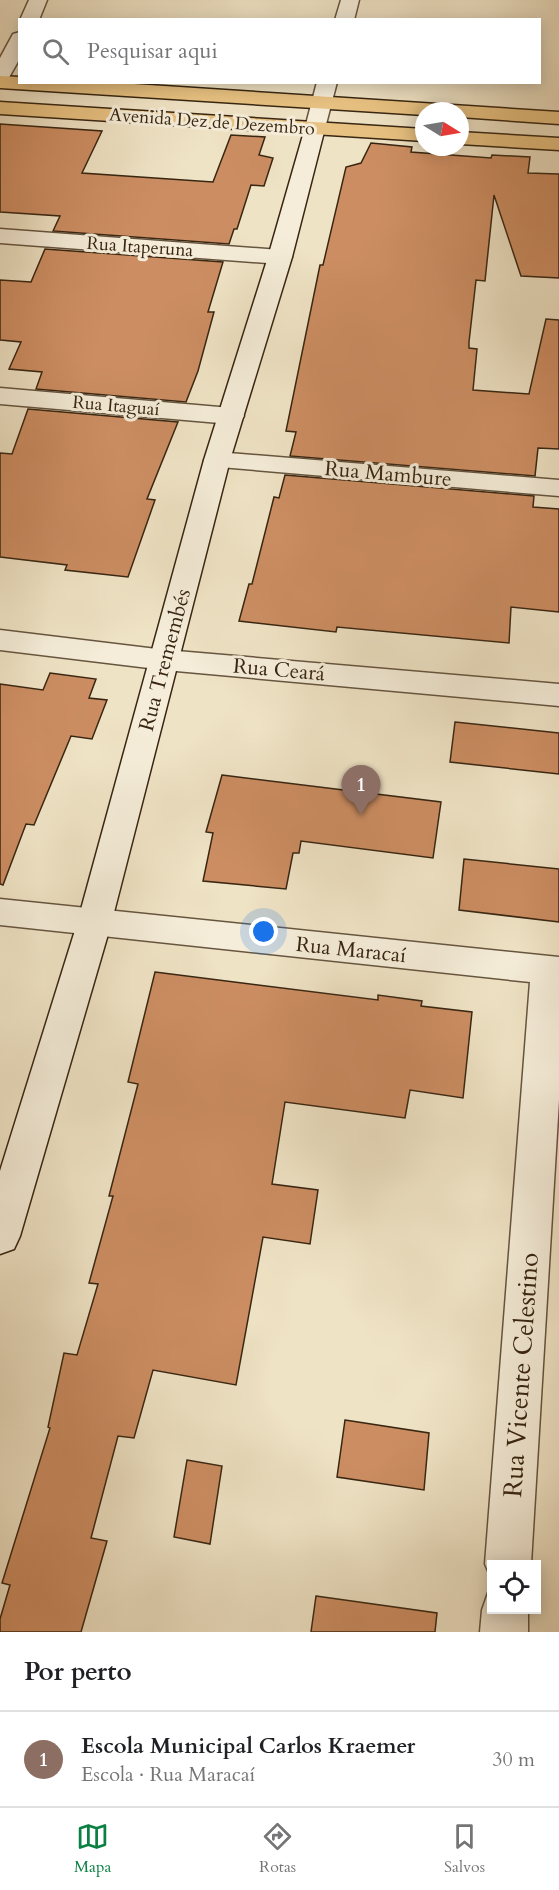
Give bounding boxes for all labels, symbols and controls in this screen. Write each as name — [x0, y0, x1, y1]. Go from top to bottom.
search box — [18, 18, 541, 84]
icon: search — [39, 35, 72, 68]
text: Pesquisar aqui — [87, 36, 218, 66]
street label: Avenida Dez de Dezembro — [108, 102, 316, 142]
north arrow — [415, 102, 469, 156]
street label: Rua Itaperuna — [86, 231, 194, 263]
street label: Rua Itaguaí — [71, 390, 161, 422]
street label: Rua Mambure — [323, 454, 453, 494]
street label: Rua Tremembés — [132, 586, 198, 734]
street label: Rua Ceará — [232, 652, 326, 688]
pin: 1 — [342, 766, 380, 815]
your location — [249, 917, 278, 946]
street label: Rua Maracaí — [294, 930, 408, 970]
street label: Rua Vicente Celestino — [495, 1251, 547, 1499]
map controls — [487, 1560, 541, 1614]
button: locate — [487, 1560, 541, 1614]
text: Por perto — [24, 1654, 132, 1689]
text: Escola Municipal Carlos Kraemer — [81, 1731, 415, 1761]
text: 1 — [38, 1746, 49, 1773]
text: 30 m — [492, 1746, 535, 1773]
text: Escola · Rua Maracaí — [81, 1761, 255, 1788]
tab: Mapa — [74, 1820, 111, 1878]
tab: Rotas — [259, 1820, 296, 1878]
tab: Salvos — [444, 1820, 485, 1878]

